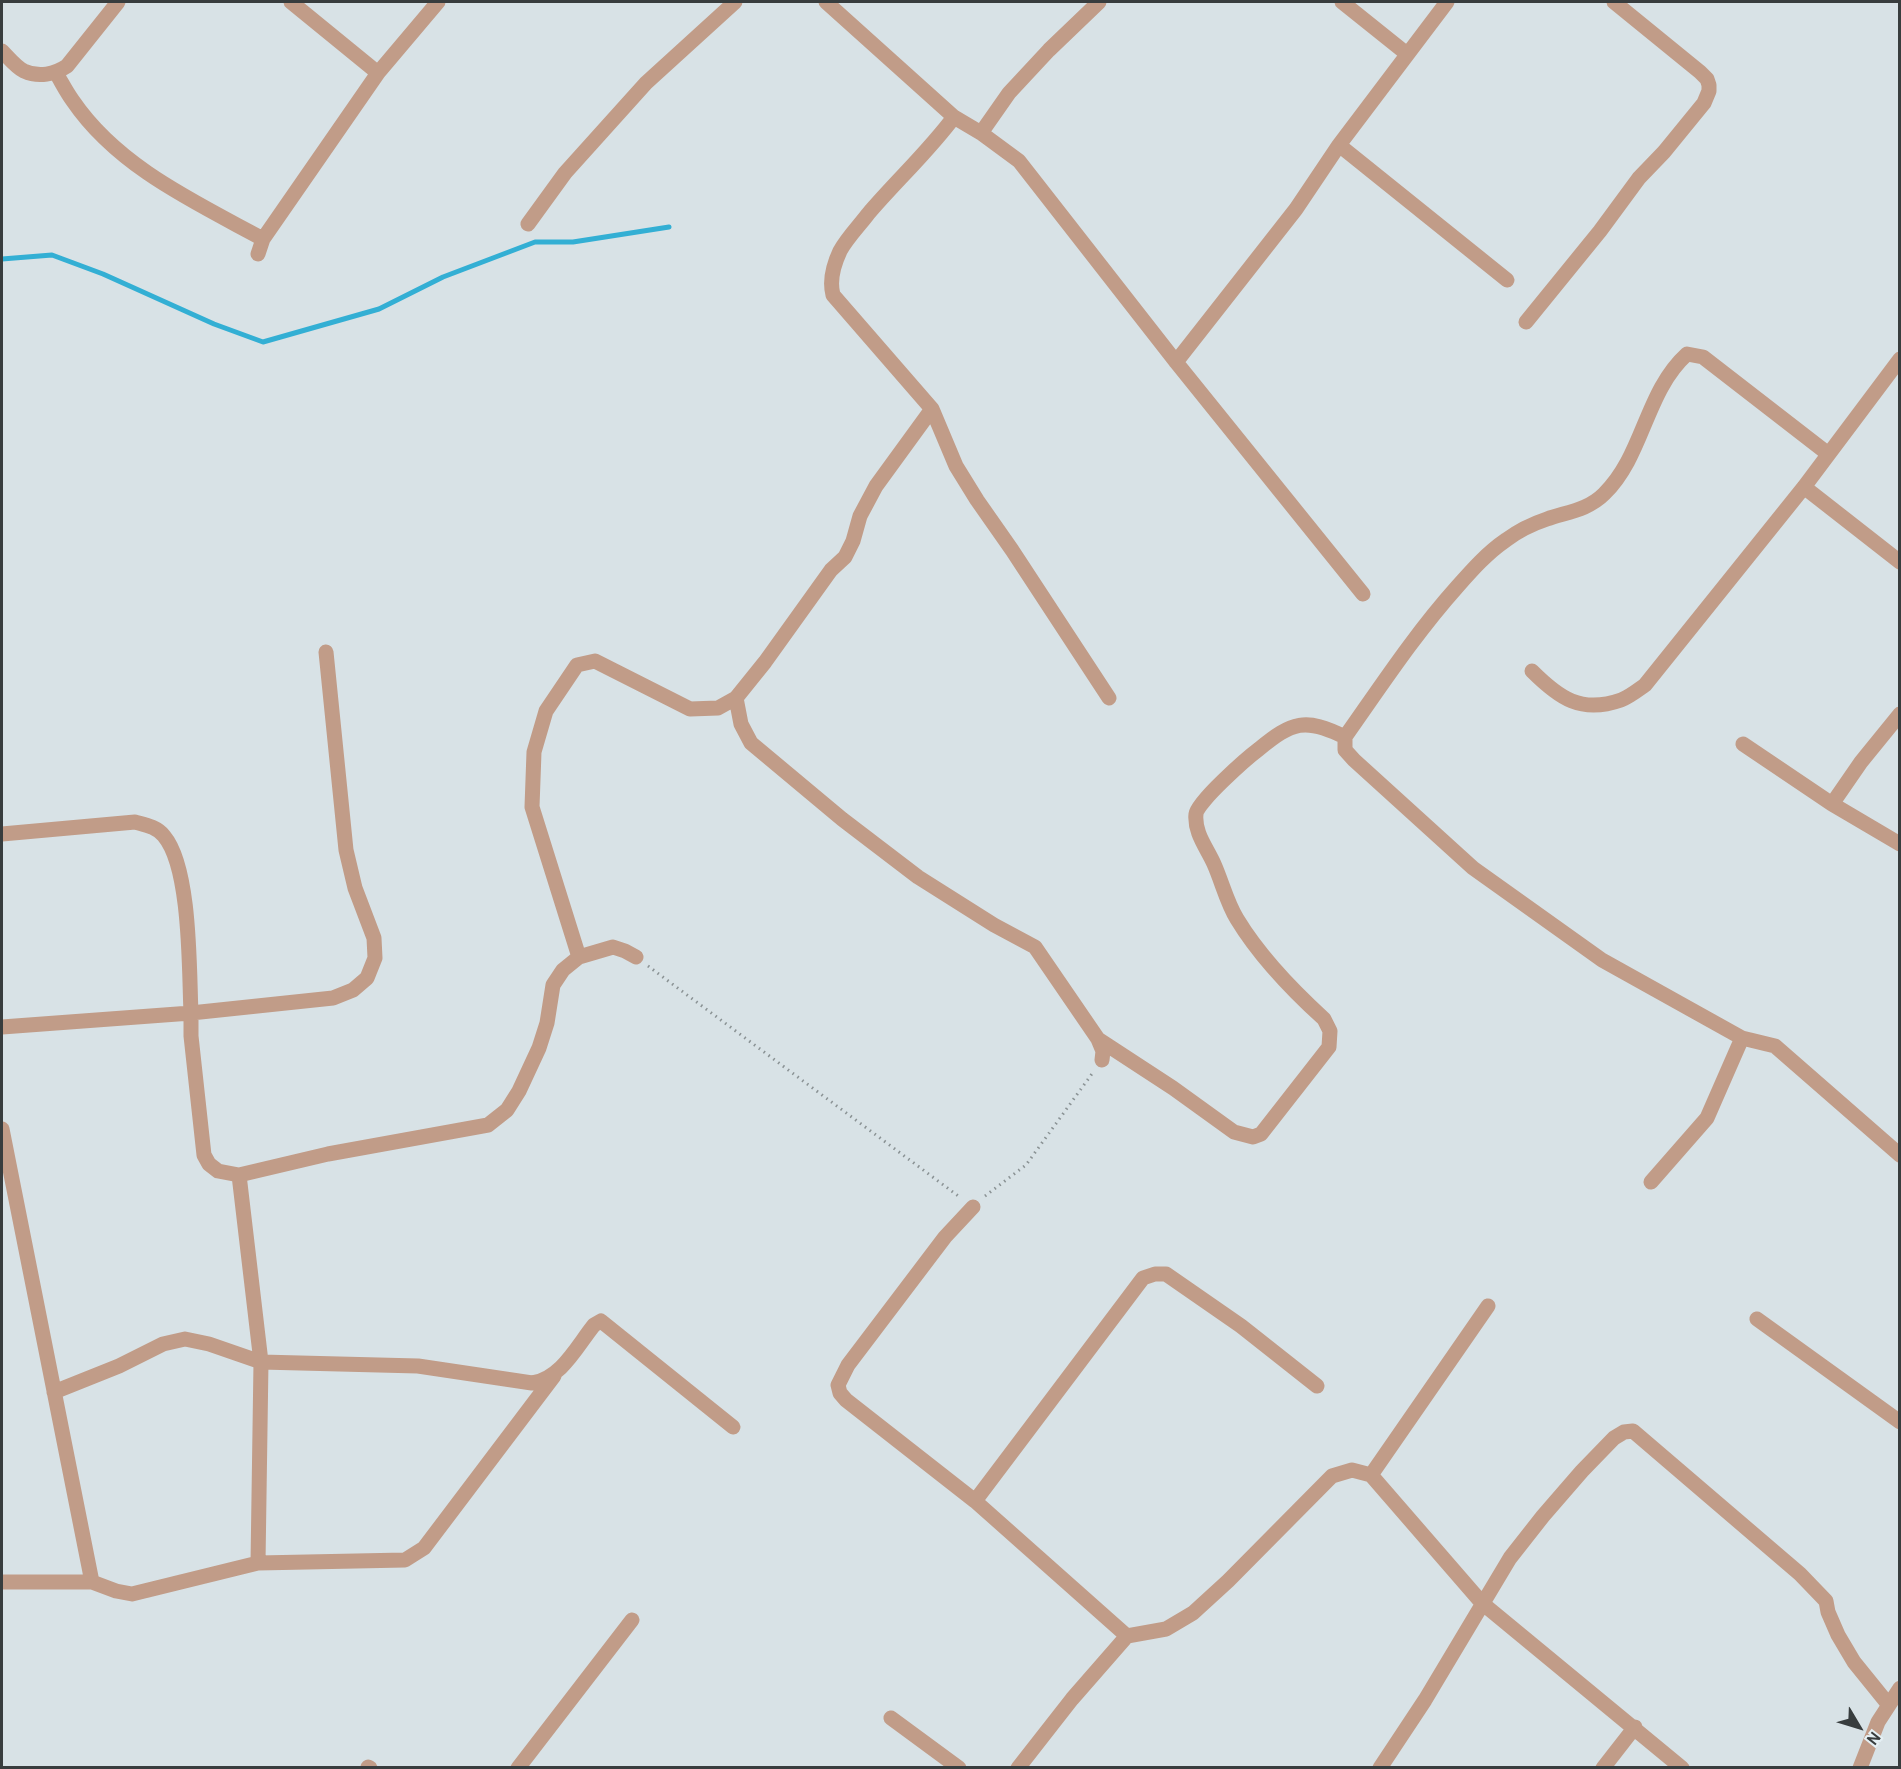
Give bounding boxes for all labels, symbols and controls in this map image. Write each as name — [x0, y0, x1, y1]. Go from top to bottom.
north arrow — [1829, 1697, 1889, 1757]
text: N — [1863, 1728, 1885, 1749]

